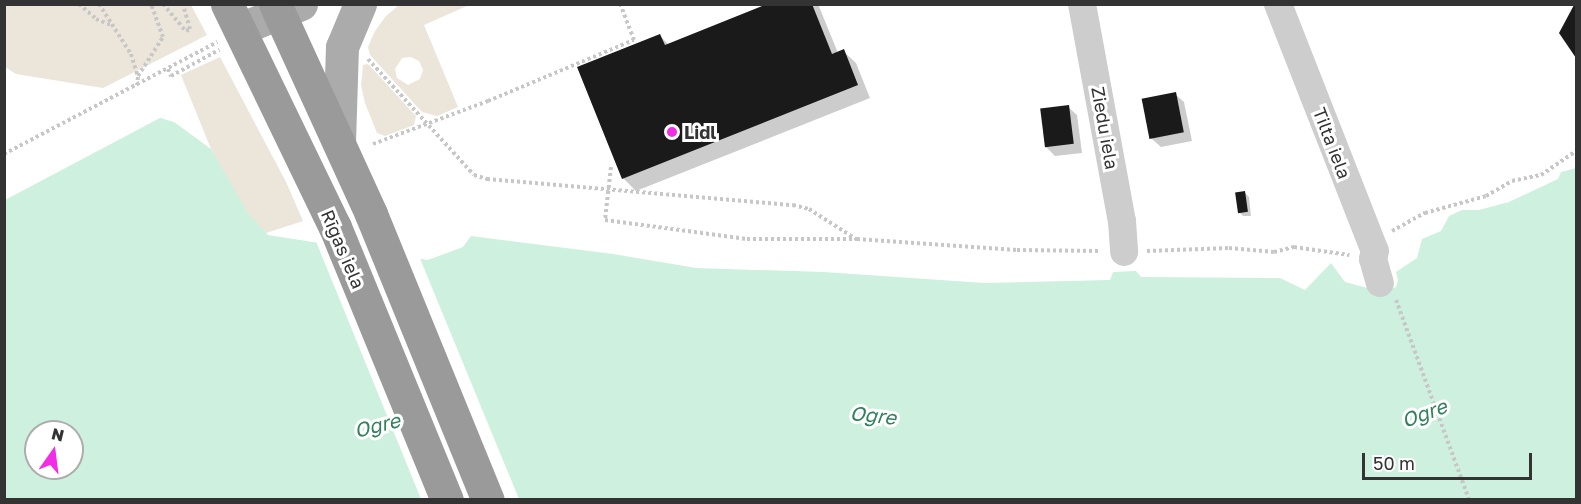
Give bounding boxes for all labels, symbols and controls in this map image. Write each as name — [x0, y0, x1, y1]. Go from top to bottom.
street label: Ziedu iela — [1087, 85, 1123, 171]
street label: Tilta iela — [1309, 104, 1355, 182]
place label: Lidl — [684, 121, 716, 143]
marker: Lidl — [665, 125, 679, 139]
street label: Rīgas iela — [317, 206, 369, 292]
water label: Ogre — [1398, 394, 1450, 432]
water label: Ogre — [849, 401, 897, 429]
water label: Ogre — [352, 408, 402, 442]
north arrow — [24, 420, 84, 480]
text: N — [50, 423, 66, 446]
scale bar — [1365, 441, 1534, 479]
text: 50 m — [1373, 452, 1415, 474]

